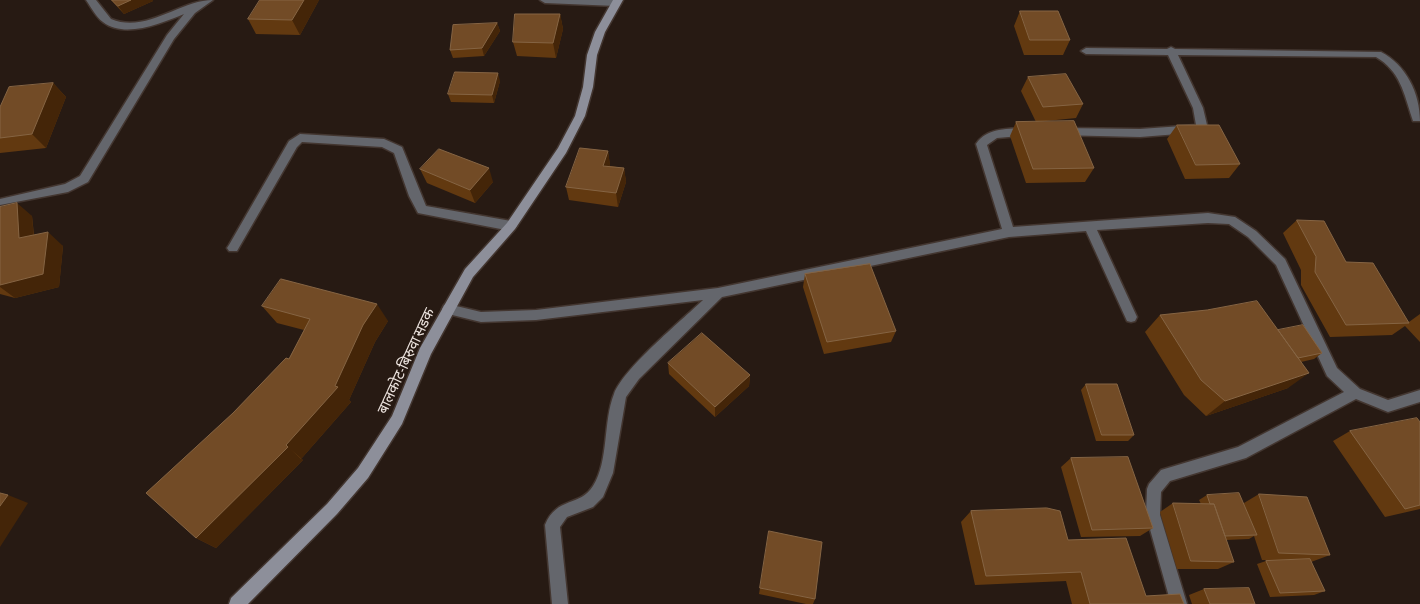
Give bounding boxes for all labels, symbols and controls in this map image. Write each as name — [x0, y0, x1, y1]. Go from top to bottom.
street label: बालकोट-बिरुवा सडक — [374, 305, 438, 417]

